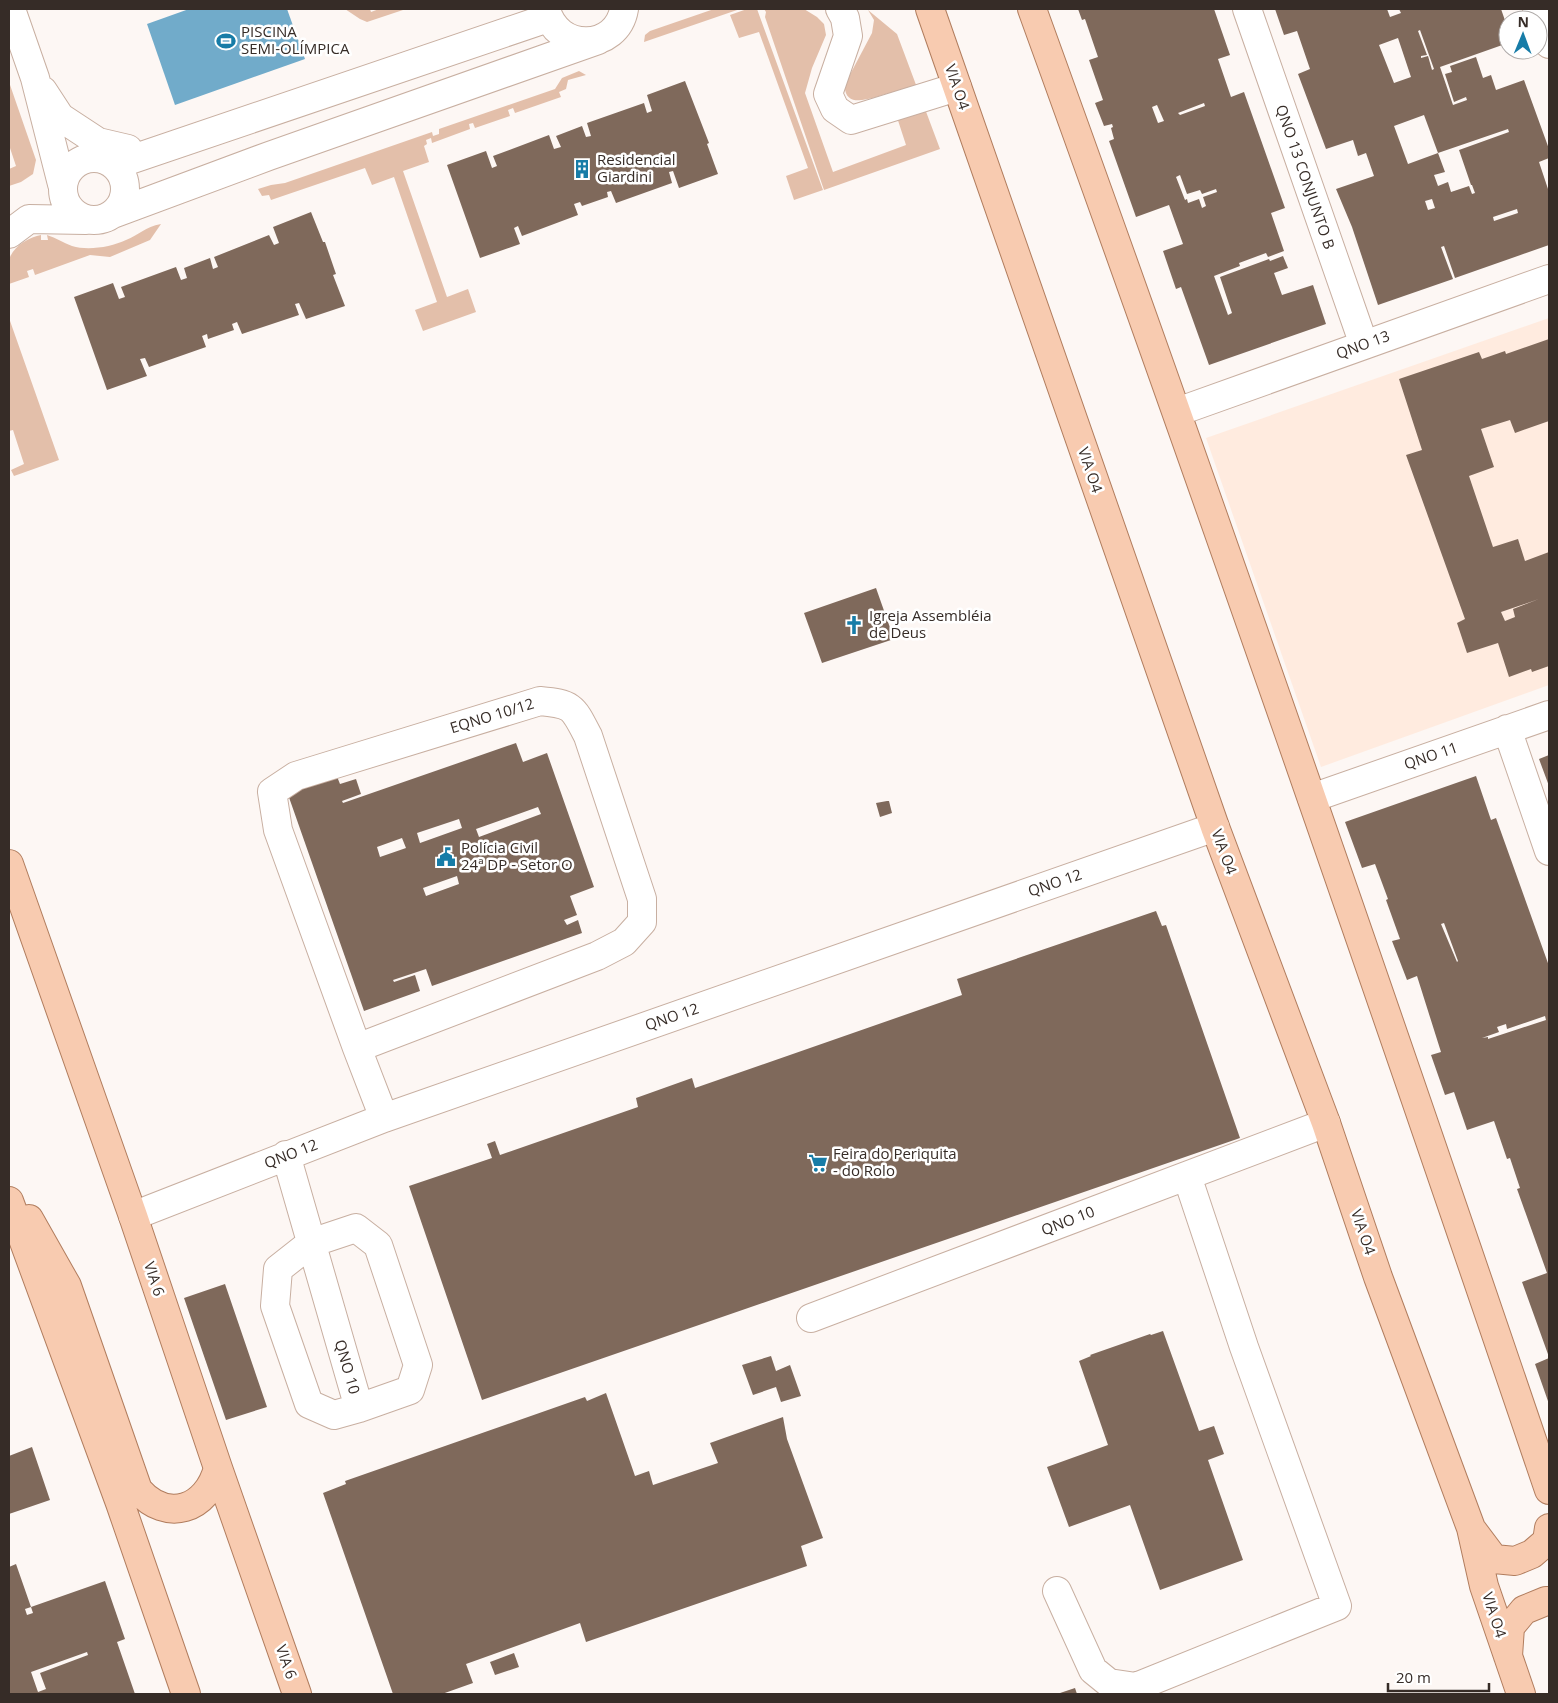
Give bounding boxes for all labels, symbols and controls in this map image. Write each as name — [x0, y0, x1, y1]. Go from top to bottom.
north arrow — [1498, 10, 1548, 60]
text: N — [1517, 12, 1529, 31]
place label: PISCINA SEMI-OLÍMPICA — [241, 21, 350, 58]
sports icon: PISCINA SEMI-OLÍMPICA — [215, 30, 237, 52]
street label: VIA O4 — [941, 61, 975, 112]
street label: QNO 13 CONJUNTO B — [1272, 102, 1340, 252]
place label: Residencial Giardini — [597, 149, 676, 186]
building icon: Residencial Giardini — [571, 158, 593, 180]
street label: QNO 13 — [1333, 325, 1392, 363]
street label: VIA O4 — [1074, 444, 1108, 495]
place label: Igreja Assembléia de Deus — [869, 605, 992, 642]
church icon: Igreja Assembléia de Deus — [843, 614, 865, 636]
street label: EQNO 10/12 — [447, 693, 536, 737]
street label: QNO 11 — [1401, 737, 1460, 774]
street label: VIA O4 — [1208, 826, 1242, 877]
place label: Polícia Civil 24ª DP - Setor O — [461, 837, 573, 874]
public building icon: Polícia Civil 24ª DP - Setor O — [435, 846, 457, 868]
street label: QNO 12 — [1025, 864, 1084, 901]
street label: QNO 12 — [642, 998, 701, 1035]
street label: QNO 12 — [261, 1134, 320, 1172]
place label: Feira do Periquita - do Rolo — [833, 1143, 957, 1180]
supermarket icon: Feira do Periquita - do Rolo — [807, 1152, 829, 1174]
street label: QNO 10 — [1038, 1201, 1097, 1239]
street label: VIA O4 — [1347, 1206, 1381, 1257]
street label: VIA 6 — [140, 1259, 170, 1298]
street label: QNO 10 — [331, 1337, 365, 1396]
street label: VIA O4 — [1478, 1589, 1512, 1640]
street label: VIA 6 — [272, 1642, 302, 1682]
scale bar — [1388, 1660, 1489, 1692]
text: 20 m — [1396, 1667, 1431, 1687]

